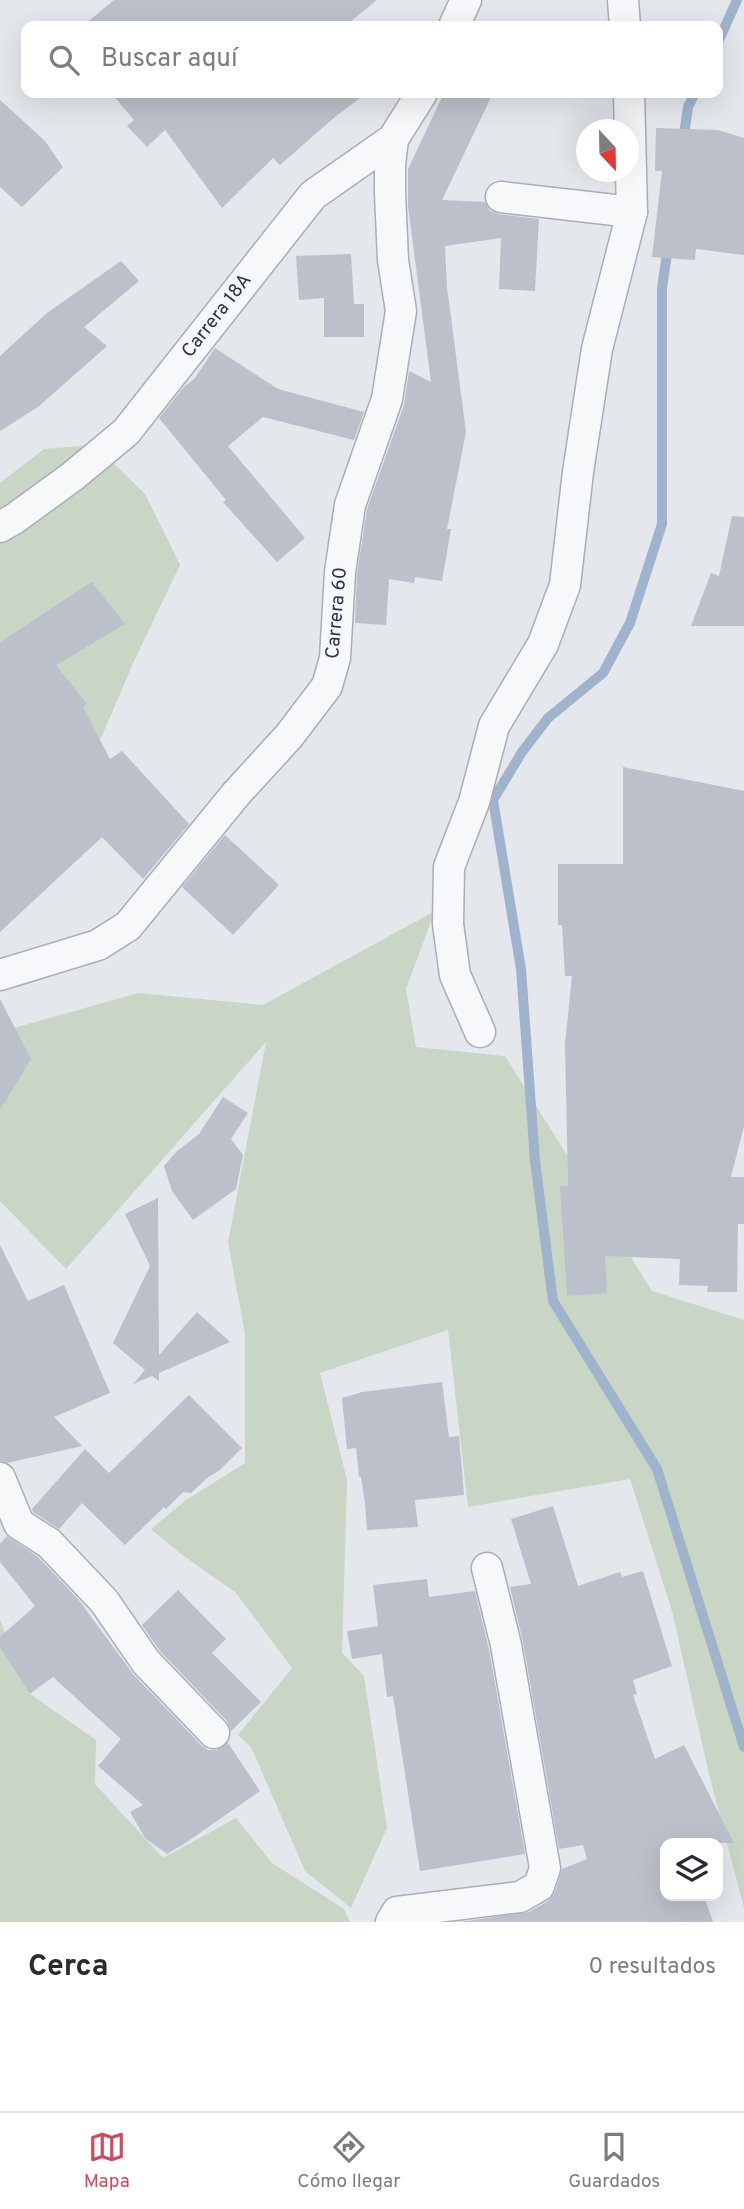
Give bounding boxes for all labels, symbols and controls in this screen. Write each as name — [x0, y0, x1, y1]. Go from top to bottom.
search box — [21, 21, 723, 98]
icon: search — [45, 41, 83, 79]
text: Buscar aquí — [101, 43, 238, 76]
north arrow — [576, 119, 639, 182]
street label: Carrera 18A — [177, 269, 257, 363]
street label: Carrera 60 — [321, 566, 353, 660]
map controls — [660, 1838, 723, 1901]
button: layers — [660, 1838, 723, 1901]
text: Cerca — [28, 1949, 108, 1986]
text: 0 resultados — [589, 1953, 716, 1982]
tab: Mapa — [84, 2128, 130, 2194]
tab: Cómo llegar — [297, 2128, 401, 2194]
tab: Guardados — [568, 2128, 660, 2194]

